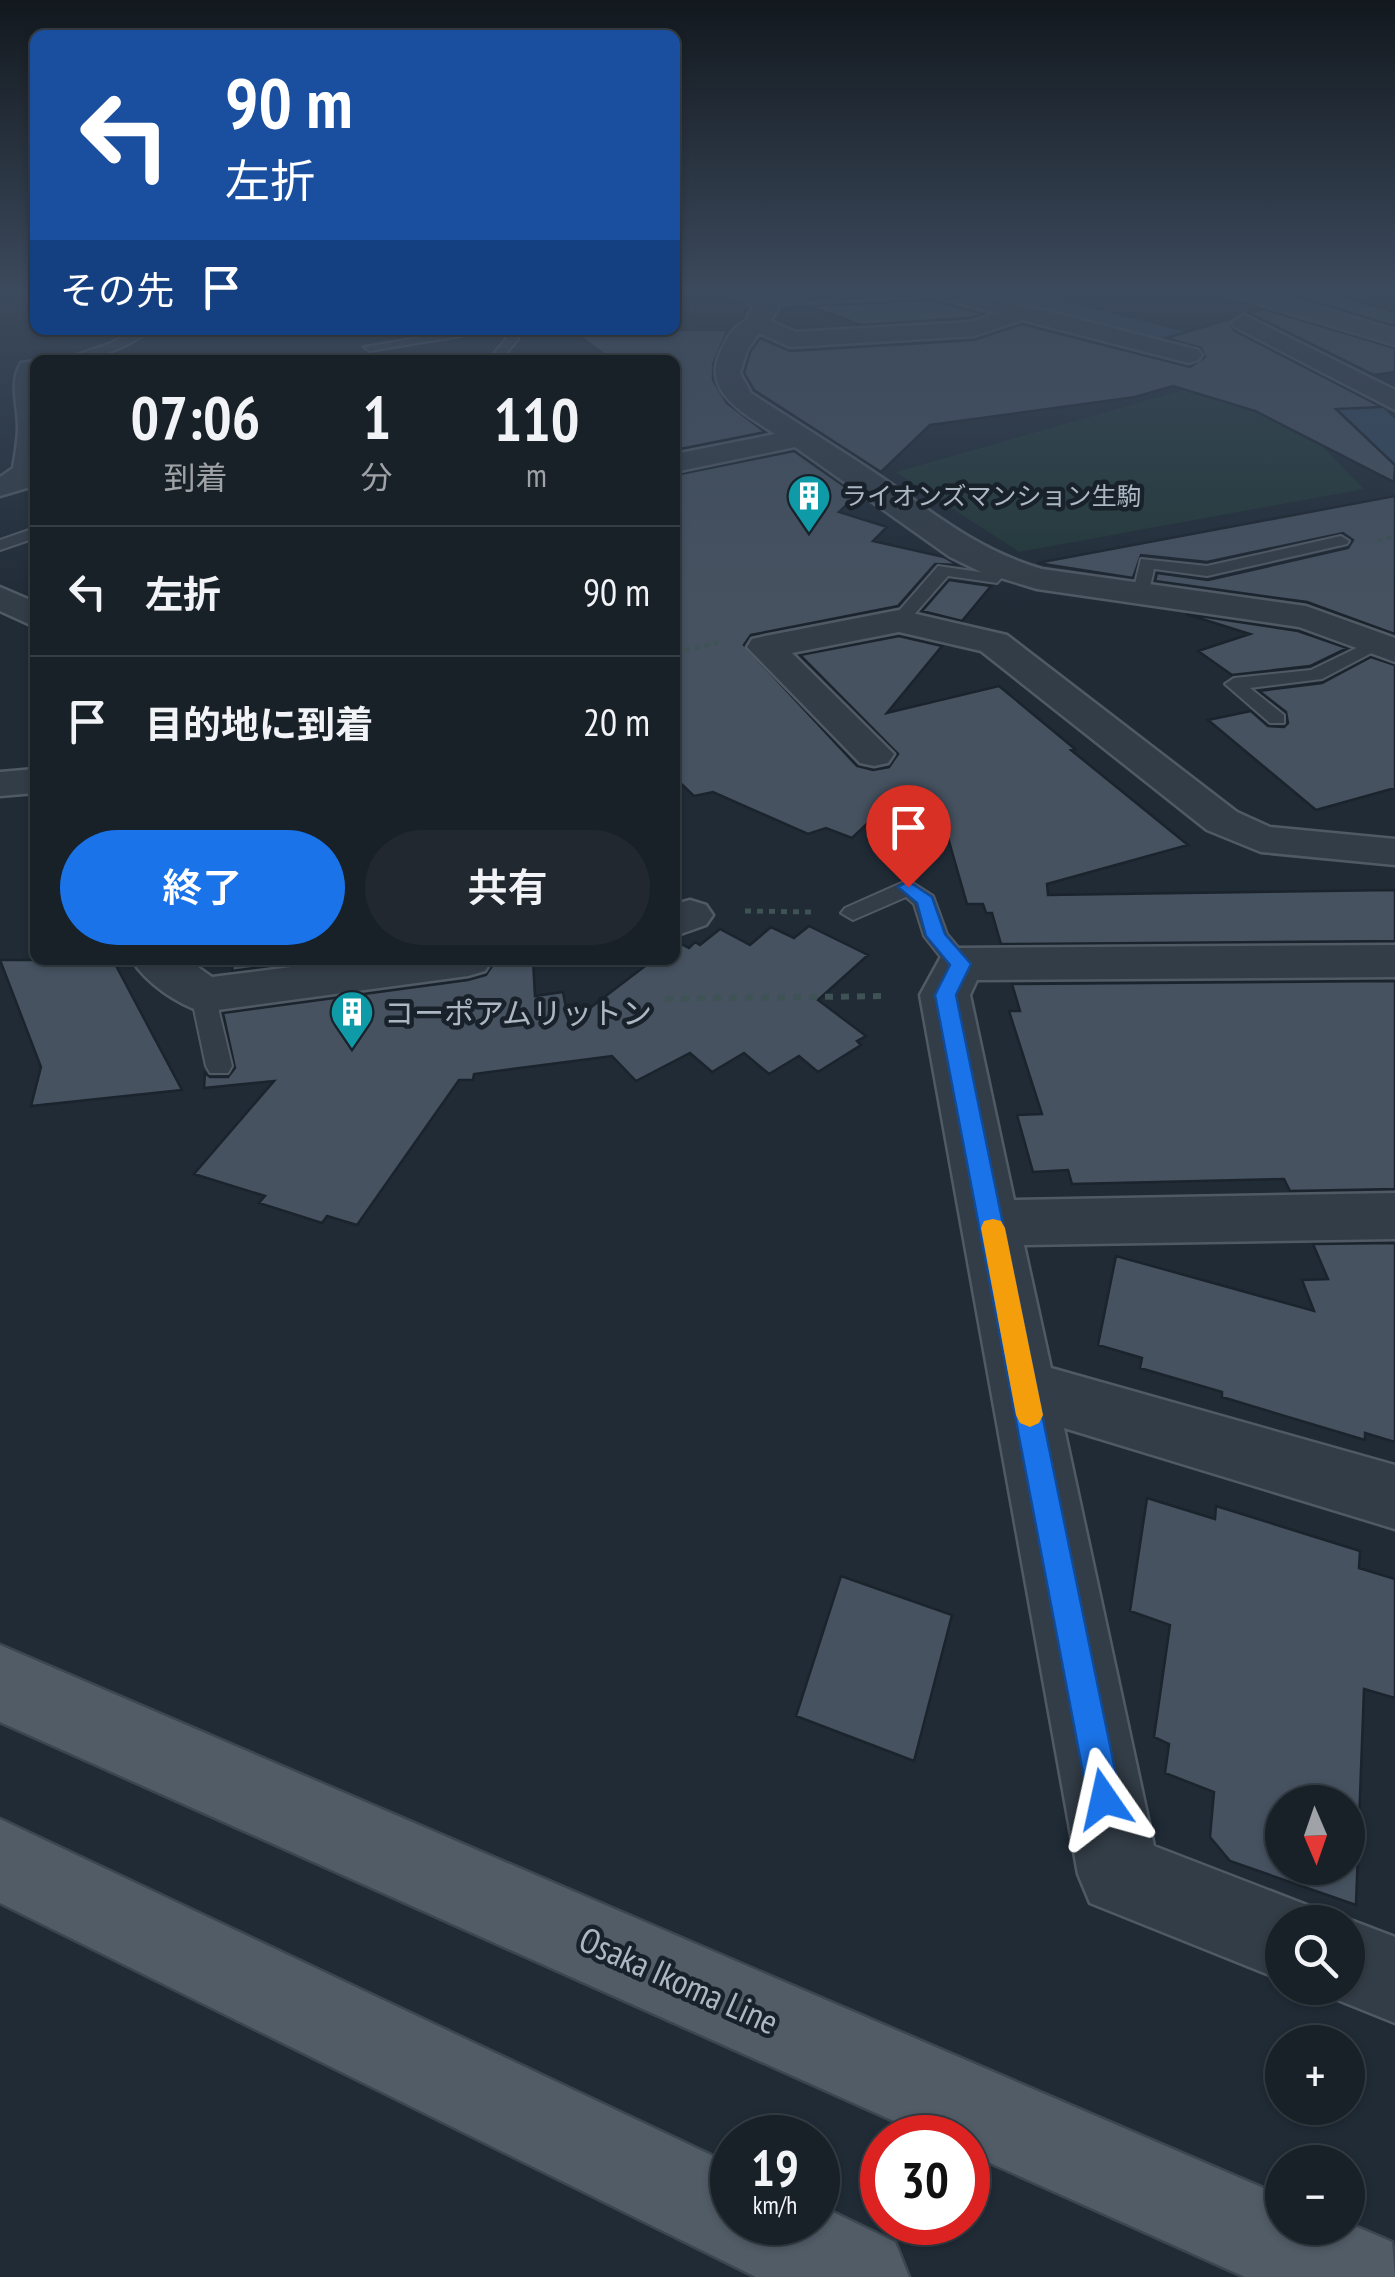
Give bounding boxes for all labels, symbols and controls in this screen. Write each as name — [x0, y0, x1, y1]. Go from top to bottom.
text: 90 m — [225, 57, 353, 147]
icon: left — [60, 70, 190, 200]
text: 左折 — [225, 151, 315, 209]
icon: arrive — [194, 260, 249, 315]
text: その先 — [60, 265, 174, 314]
text: 07:06 — [131, 378, 260, 456]
text: 1 — [363, 378, 391, 456]
text: 110 — [493, 380, 579, 458]
text: m — [526, 454, 547, 496]
text: 到着 — [163, 456, 227, 498]
text: 分 — [361, 456, 393, 498]
building icon: ライオンズマンション生駒 — [786, 473, 832, 534]
place label: ライオンズマンション生駒 — [842, 480, 1142, 512]
icon: left — [60, 564, 115, 619]
text: 90 m — [583, 567, 650, 616]
text: 左折 — [145, 569, 221, 618]
icon: arrive — [60, 694, 115, 749]
text: 20 m — [583, 697, 650, 746]
text: 目的地に到着 — [145, 699, 373, 748]
pin — [866, 785, 951, 888]
icon: arrive — [881, 800, 936, 855]
button: 終了 — [60, 830, 345, 945]
button: 共有 — [365, 830, 650, 945]
building icon: コーポアムリットン — [329, 989, 375, 1050]
place label: コーポアムリットン — [384, 993, 652, 1032]
position arrow — [1052, 1747, 1156, 1851]
north arrow — [1265, 1785, 1365, 1885]
map controls — [1265, 1785, 1365, 2245]
button: search — [1265, 1905, 1365, 2005]
street label: Osaka Ikoma Line — [572, 1916, 786, 2044]
button: + — [1265, 2025, 1365, 2125]
speed limit sign: 30 — [860, 2115, 990, 2245]
text: 19 — [751, 2135, 799, 2200]
button: − — [1265, 2145, 1365, 2245]
text: km/h — [753, 2189, 797, 2221]

